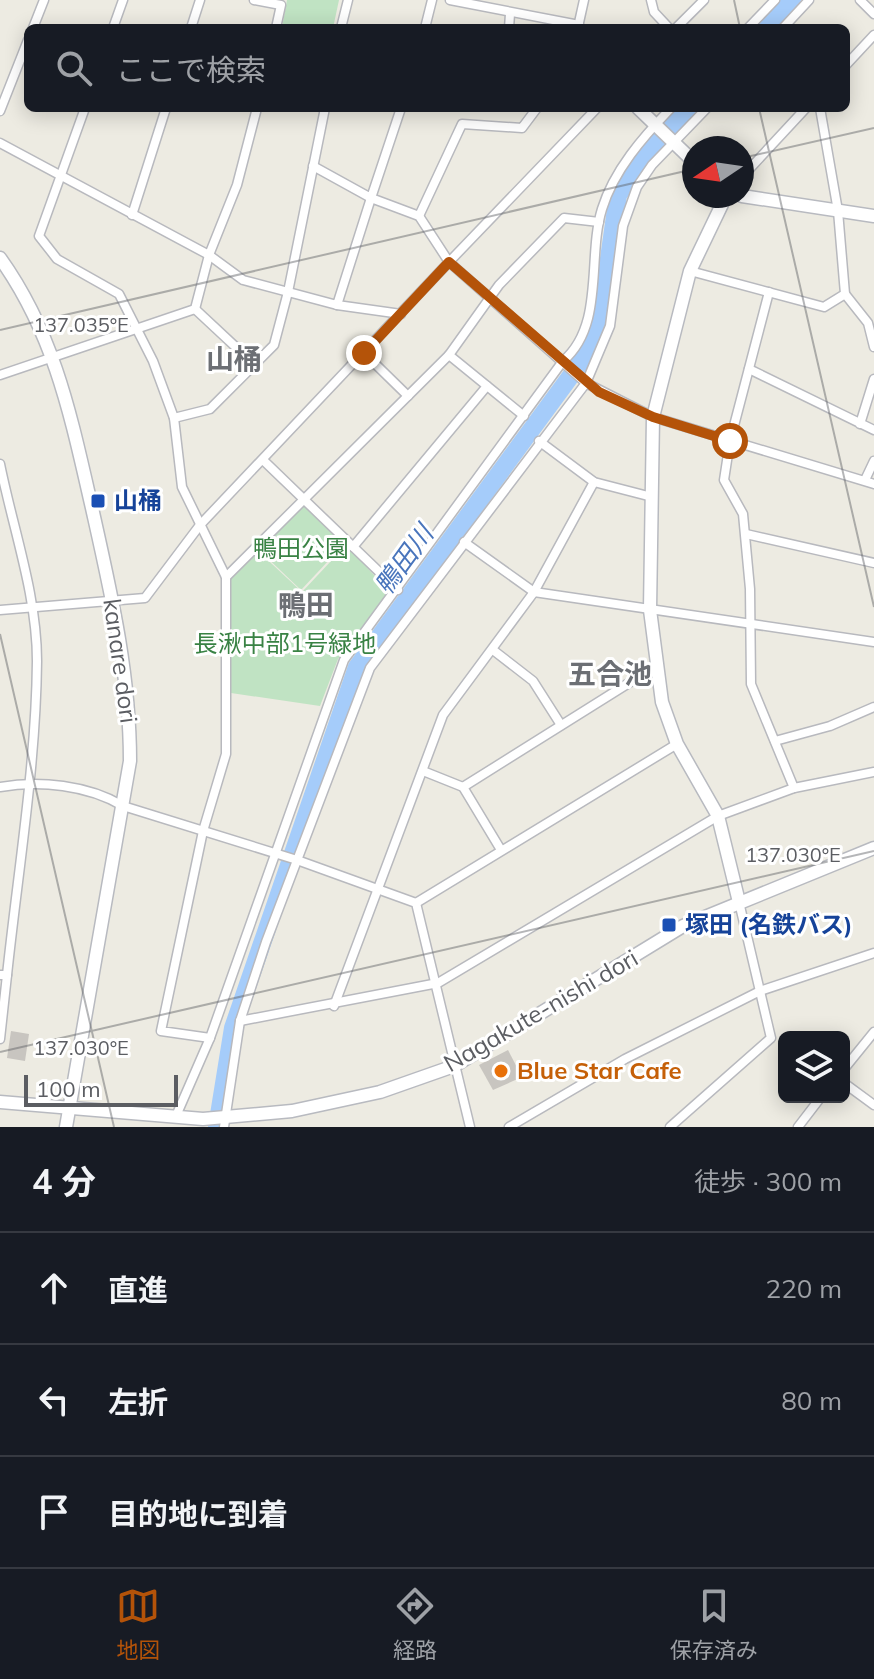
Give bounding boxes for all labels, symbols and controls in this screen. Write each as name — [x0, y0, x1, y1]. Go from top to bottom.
search box — [24, 24, 850, 112]
icon: search — [52, 46, 96, 90]
text: ここで検索 — [116, 51, 266, 89]
north arrow — [682, 136, 754, 208]
text: 137.035°E — [33, 312, 129, 337]
route end — [346, 335, 382, 371]
district label: 山桶 — [206, 341, 262, 376]
route start — [712, 423, 748, 459]
place label: 山桶 — [114, 485, 162, 515]
marker: 山桶 — [89, 492, 107, 510]
water label: 鴨田川 — [367, 516, 442, 601]
park label: 鴨田公園 — [253, 533, 349, 563]
district label: 鴨田 — [278, 587, 334, 622]
street label: kanare dori — [97, 597, 145, 725]
park label: 長湫中部1号緑地 — [194, 628, 376, 658]
district label: 五合池 — [568, 656, 652, 691]
text: 137.030°E — [745, 842, 841, 867]
place label: 塚田 (名鉄バス) — [685, 909, 853, 939]
marker: 塚田 (名鉄バス) — [660, 916, 678, 934]
street label: Nagakute-nishi dori — [438, 942, 643, 1078]
map controls — [778, 1031, 850, 1103]
button: layers — [778, 1031, 850, 1103]
text: 137.030°E — [33, 1035, 129, 1060]
place label: Blue Star Cafe — [517, 1055, 682, 1085]
marker: Blue Star Cafe — [492, 1062, 510, 1080]
scale bar — [24, 1071, 178, 1107]
text: 100 m — [36, 1075, 101, 1103]
text: 4 分 — [32, 1160, 96, 1203]
text: 徒歩 · 300 m — [694, 1165, 842, 1198]
icon: ahead — [32, 1266, 76, 1310]
text: 直進 — [108, 1271, 168, 1309]
text: 220 m — [766, 1272, 842, 1305]
icon: left — [32, 1378, 76, 1422]
text: 左折 — [108, 1383, 168, 1421]
text: 80 m — [781, 1384, 842, 1417]
icon: arrive — [32, 1490, 76, 1534]
text: 目的地に到着 — [108, 1495, 288, 1533]
tab: 地図 — [116, 1584, 160, 1664]
tab: 経路 — [393, 1584, 437, 1664]
tab: 保存済み — [670, 1584, 758, 1664]

